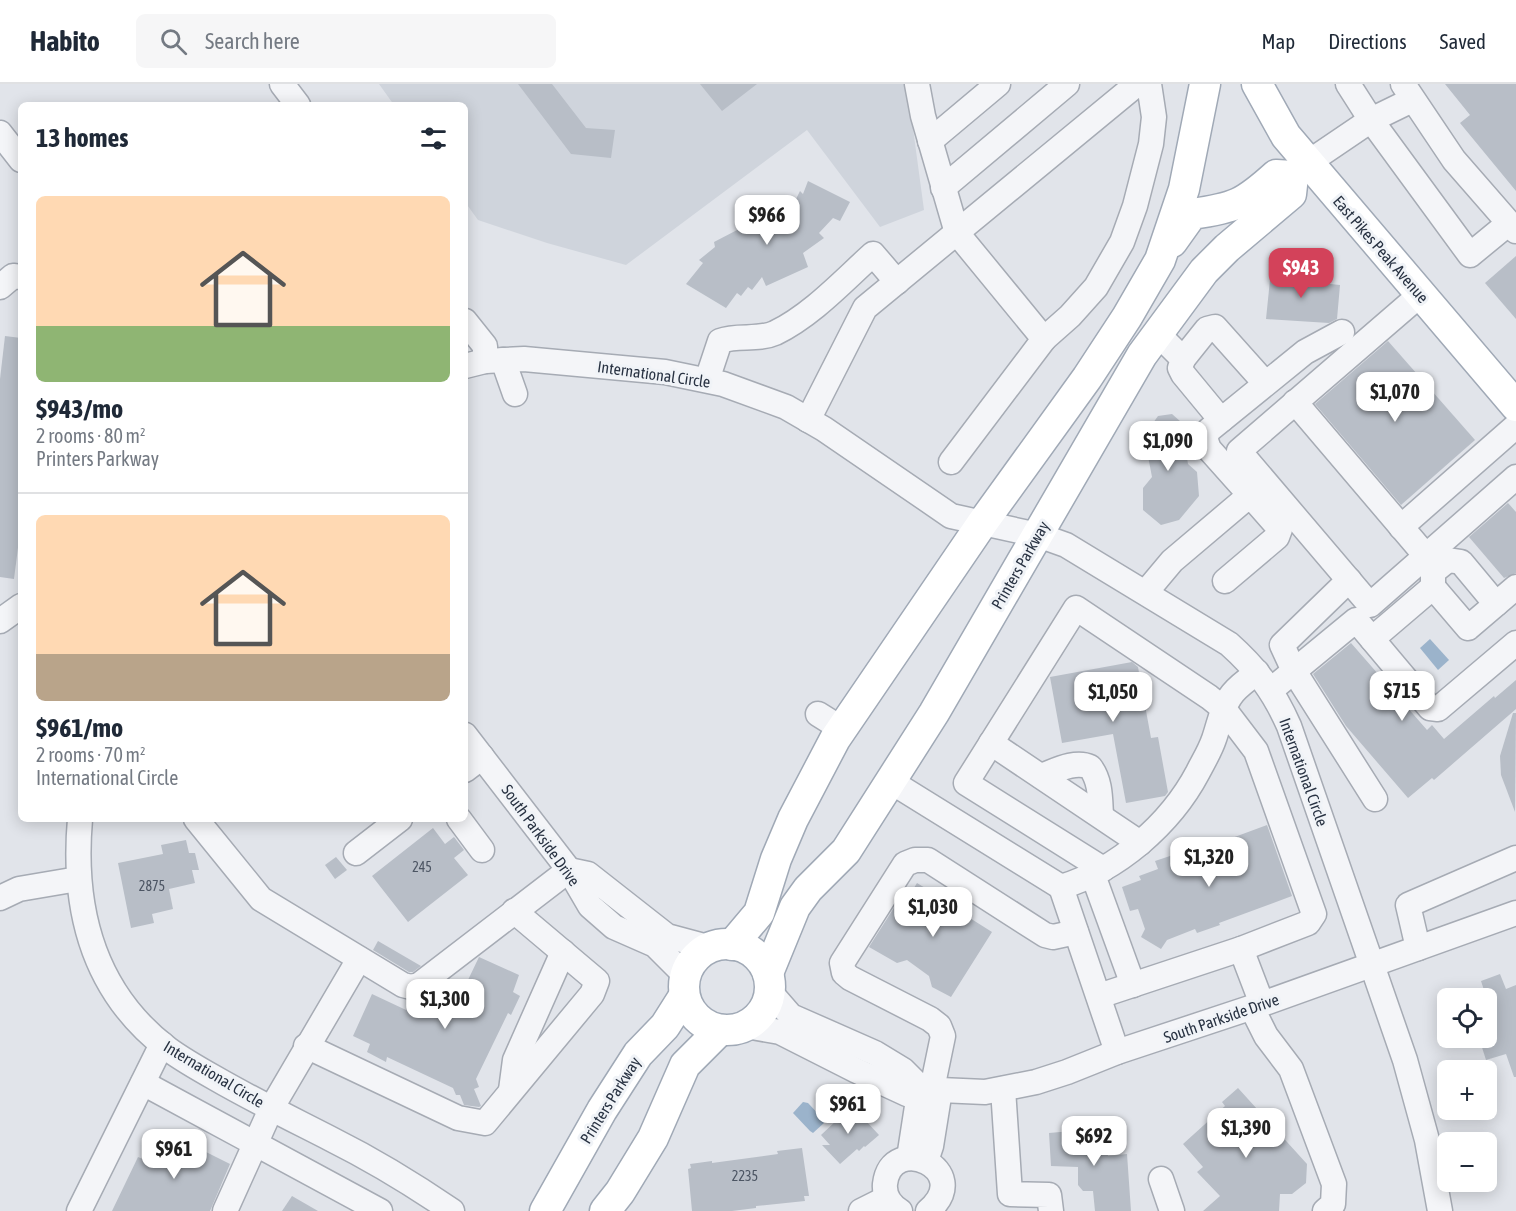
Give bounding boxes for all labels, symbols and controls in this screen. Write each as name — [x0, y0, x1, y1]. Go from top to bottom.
search box — [136, 14, 556, 68]
text: Habito — [30, 25, 100, 57]
icon: search — [157, 25, 190, 58]
text: Search here — [205, 28, 300, 54]
text: Map — [1261, 29, 1295, 53]
text: Directions — [1328, 29, 1407, 53]
text: Saved — [1440, 29, 1486, 53]
icon: filters — [417, 122, 450, 155]
text: 13 homes — [36, 123, 129, 153]
street label: East Pikes Peak Avenue — [1330, 192, 1432, 306]
pin: $966 — [731, 195, 803, 246]
text: $966 — [749, 203, 785, 226]
icon: home — [189, 235, 297, 343]
pin: $943 — [1265, 248, 1337, 299]
text: $943 — [1283, 256, 1319, 279]
street label: International Circle — [596, 357, 712, 391]
pin: $1,070 — [1346, 372, 1444, 423]
text: $1,070 — [1370, 380, 1420, 403]
text: $943/mo — [36, 394, 123, 424]
pin: $1,090 — [1119, 421, 1217, 472]
text: 2 rooms · 80 m² — [36, 424, 146, 447]
text: $1,090 — [1143, 429, 1193, 452]
text: Printers Parkway — [36, 447, 159, 470]
street label: Printers Parkway — [988, 518, 1053, 613]
icon: home — [189, 554, 297, 662]
pin: $715 — [1366, 671, 1438, 722]
pin: $1,050 — [1064, 672, 1162, 723]
text: $715 — [1384, 679, 1420, 702]
text: $1,050 — [1088, 680, 1138, 703]
text: $961/mo — [36, 713, 123, 743]
street label: International Circle — [1276, 715, 1332, 829]
text: 2 rooms · 70 m² — [36, 743, 146, 766]
text: International Circle — [36, 766, 178, 789]
street label: South Parkside Drive — [498, 781, 584, 889]
pin: $1,320 — [1160, 837, 1258, 888]
text: $1,320 — [1184, 845, 1234, 868]
house number: 245 — [412, 859, 432, 875]
house number: 2875 — [139, 878, 165, 894]
pin: $1,030 — [884, 887, 982, 938]
text: $1,030 — [908, 895, 958, 918]
pin: $1,300 — [396, 979, 494, 1030]
text: $1,300 — [420, 987, 470, 1010]
map controls — [1437, 988, 1497, 1192]
button: locate — [1437, 988, 1497, 1048]
street label: South Parkside Drive — [1161, 990, 1281, 1046]
street label: International Circle — [161, 1037, 267, 1111]
street label: Printers Parkway — [576, 1053, 645, 1147]
button: + — [1437, 1060, 1497, 1120]
pin: $961 — [812, 1084, 884, 1135]
text: $961 — [830, 1092, 866, 1115]
pin: $1,390 — [1197, 1108, 1295, 1159]
pin: $692 — [1058, 1116, 1130, 1167]
text: $1,390 — [1221, 1116, 1271, 1139]
text: $692 — [1076, 1124, 1112, 1147]
pin: $961 — [138, 1129, 210, 1180]
button: − — [1437, 1132, 1497, 1192]
text: $961 — [156, 1137, 192, 1160]
house number: 2235 — [732, 1168, 758, 1184]

